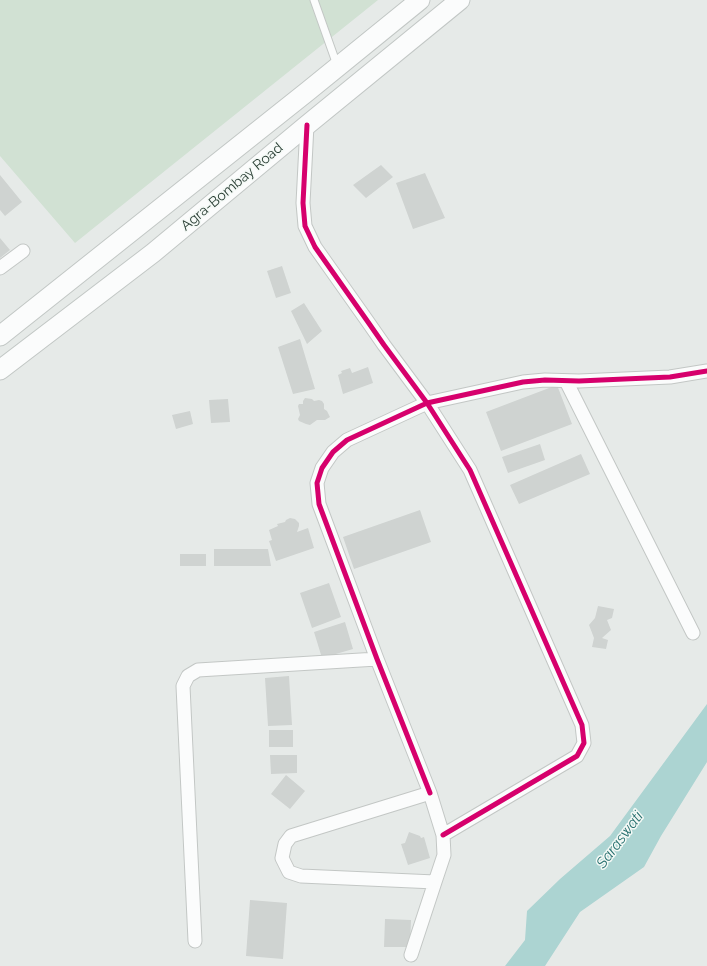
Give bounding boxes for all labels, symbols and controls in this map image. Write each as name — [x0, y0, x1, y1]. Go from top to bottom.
street label: Agra-Bombay Road — [178, 140, 286, 234]
water label: Saraswati — [593, 808, 647, 872]

